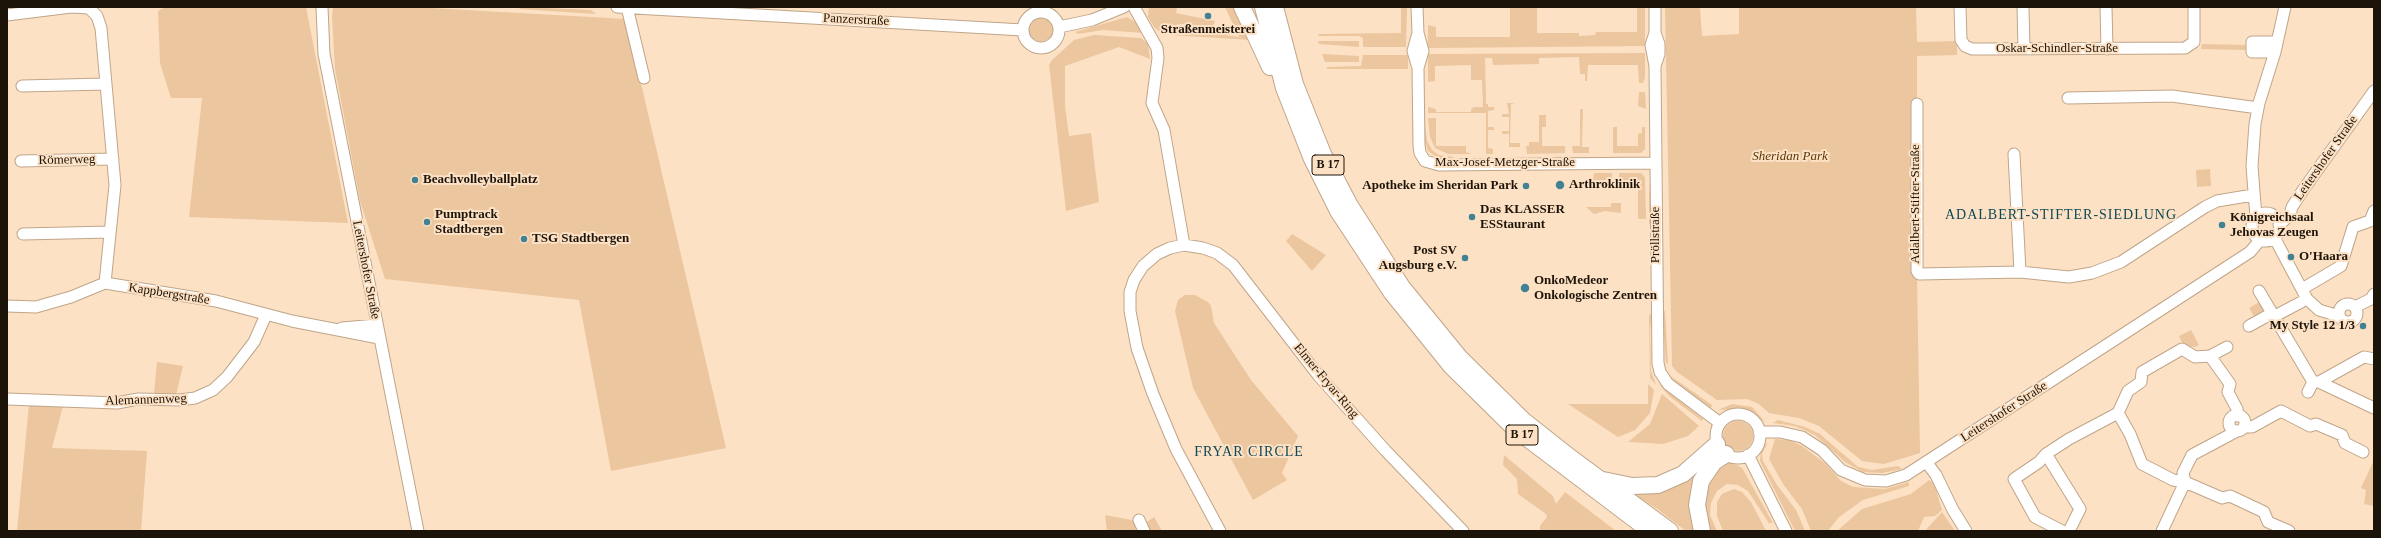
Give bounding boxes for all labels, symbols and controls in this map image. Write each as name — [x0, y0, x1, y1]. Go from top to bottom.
street label: Panzerstraße — [822, 10, 890, 30]
marker: Straßenmeisterei — [1203, 11, 1213, 21]
place label: Straßenmeisterei — [1161, 22, 1255, 38]
street label: Oskar-Schindler-Straße — [1996, 41, 2118, 57]
street label: Leitershofer Straße — [2291, 113, 2361, 203]
street label: Adalbert-Stifter-Straße — [1908, 144, 1924, 264]
park label: Sheridan Park — [1752, 149, 1828, 165]
street label: Römerweg — [38, 152, 96, 168]
road number: B 17 — [1312, 155, 1344, 175]
street label: Max-Josef-Metzger-Straße — [1435, 155, 1575, 171]
place label: Beachvolleyballplatz — [423, 172, 538, 188]
marker: Beachvolleyballplatz — [410, 175, 420, 185]
place label: Arthroklinik — [1569, 177, 1640, 193]
place label: Apotheke im Sheridan Park — [1362, 178, 1518, 194]
marker: Arthroklinik — [1554, 179, 1566, 191]
marker: Apotheke im Sheridan Park — [1521, 181, 1531, 191]
place label: Das KLASSER ESStaurant — [1480, 202, 1565, 233]
place label: Pumptrack Stadtbergen — [435, 207, 503, 238]
street label: Pröllstraße — [1648, 207, 1664, 263]
district label: ADALBERT-STIFTER-SIEDLUNG — [1945, 207, 2177, 223]
place label: Königreichsaal Jehovas Zeugen — [2230, 210, 2318, 241]
marker: Das KLASSER ESStaurant — [1467, 212, 1477, 222]
marker: Pumptrack Stadtbergen — [422, 217, 432, 227]
street label: Leitershofer Straße — [349, 219, 383, 321]
marker: Königreichsaal Jehovas Zeugen — [2217, 220, 2227, 230]
place label: TSG Stadtbergen — [532, 231, 629, 247]
marker: TSG Stadtbergen — [519, 234, 529, 244]
place label: Post SV Augsburg e.V. — [1379, 243, 1457, 274]
place label: O'Haara — [2299, 249, 2348, 265]
marker: O'Haara — [2286, 252, 2296, 262]
marker: Post SV Augsburg e.V. — [1460, 253, 1470, 263]
place label: OnkoMedeor Onkologische Zentren — [1534, 273, 1657, 304]
street label: Kappbergstraße — [127, 280, 211, 308]
marker: OnkoMedeor Onkologische Zentren — [1519, 282, 1531, 294]
place label: My Style 12 1/3 — [2269, 318, 2355, 334]
marker: My Style 12 1/3 — [2358, 321, 2368, 331]
street label: Elmer-Fryar-Ring — [1290, 340, 1362, 422]
street label: Leitershofer Straße — [1958, 378, 2050, 446]
street label: Alemannenweg — [105, 391, 187, 409]
road number: B 17 — [1506, 425, 1538, 445]
district label: FRYAR CIRCLE — [1194, 444, 1304, 460]

